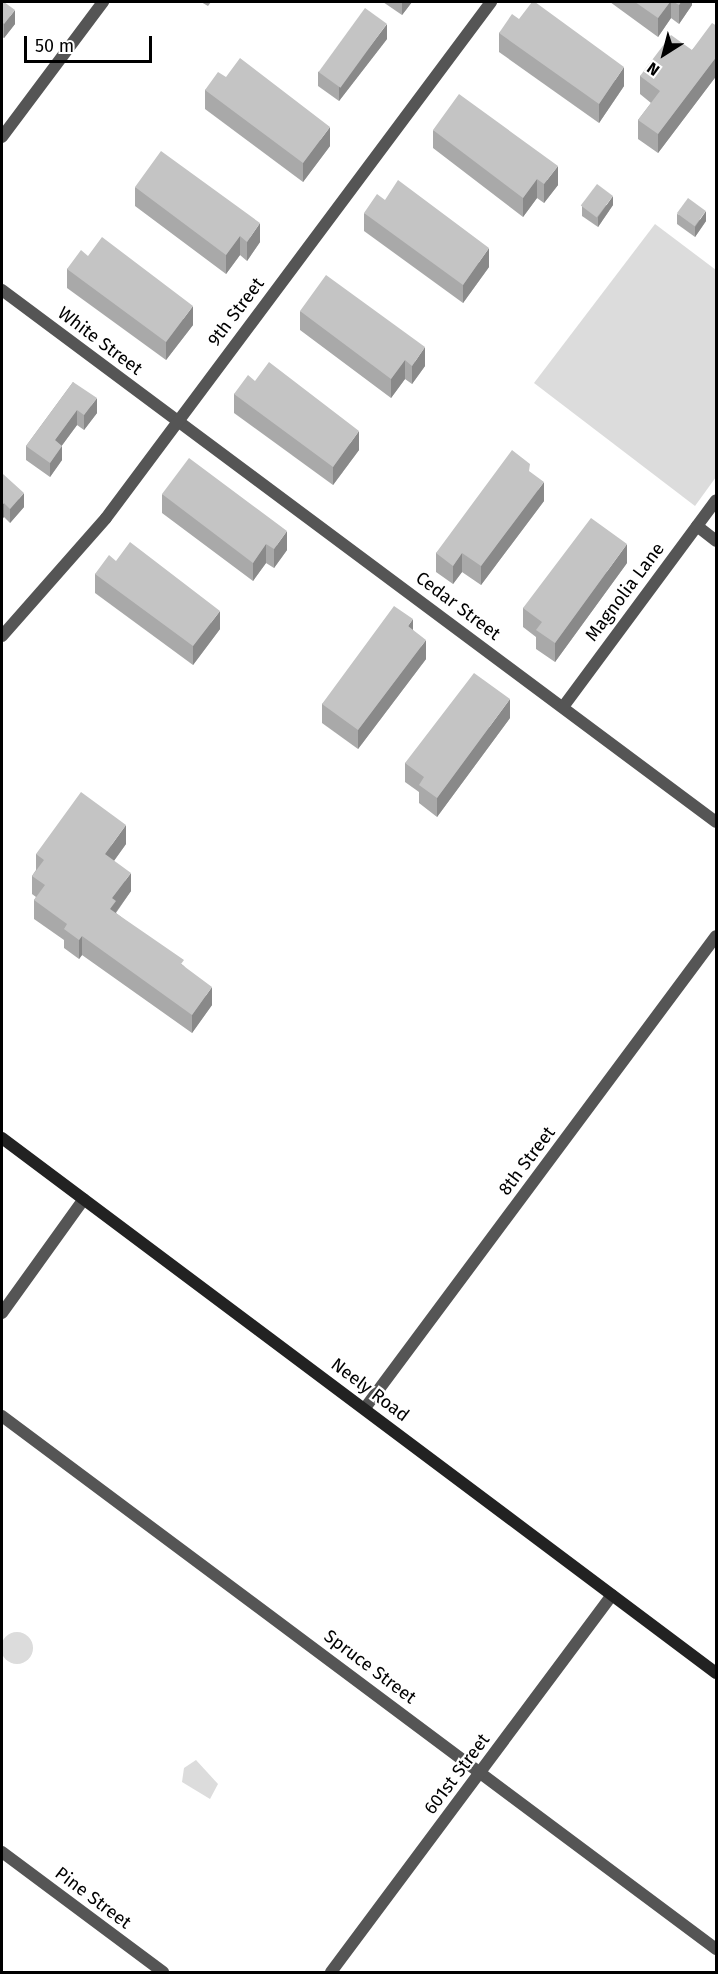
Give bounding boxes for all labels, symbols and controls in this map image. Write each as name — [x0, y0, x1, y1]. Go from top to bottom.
scale bar — [27, 24, 154, 62]
north arrow — [634, 24, 694, 84]
text: 50 m — [35, 35, 74, 57]
text: N — [643, 58, 663, 80]
street label: 9th Street — [203, 274, 269, 350]
street label: White Street — [54, 302, 146, 380]
street label: Magnolia Lane — [581, 538, 669, 646]
street label: Cedar Street — [411, 567, 505, 645]
street label: 8th Street — [494, 1122, 560, 1200]
street label: Neely Road — [327, 1354, 413, 1426]
street label: Spruce Street — [320, 1625, 420, 1709]
street label: 601st Street — [420, 1729, 494, 1819]
street label: Pine Street — [51, 1862, 135, 1934]

